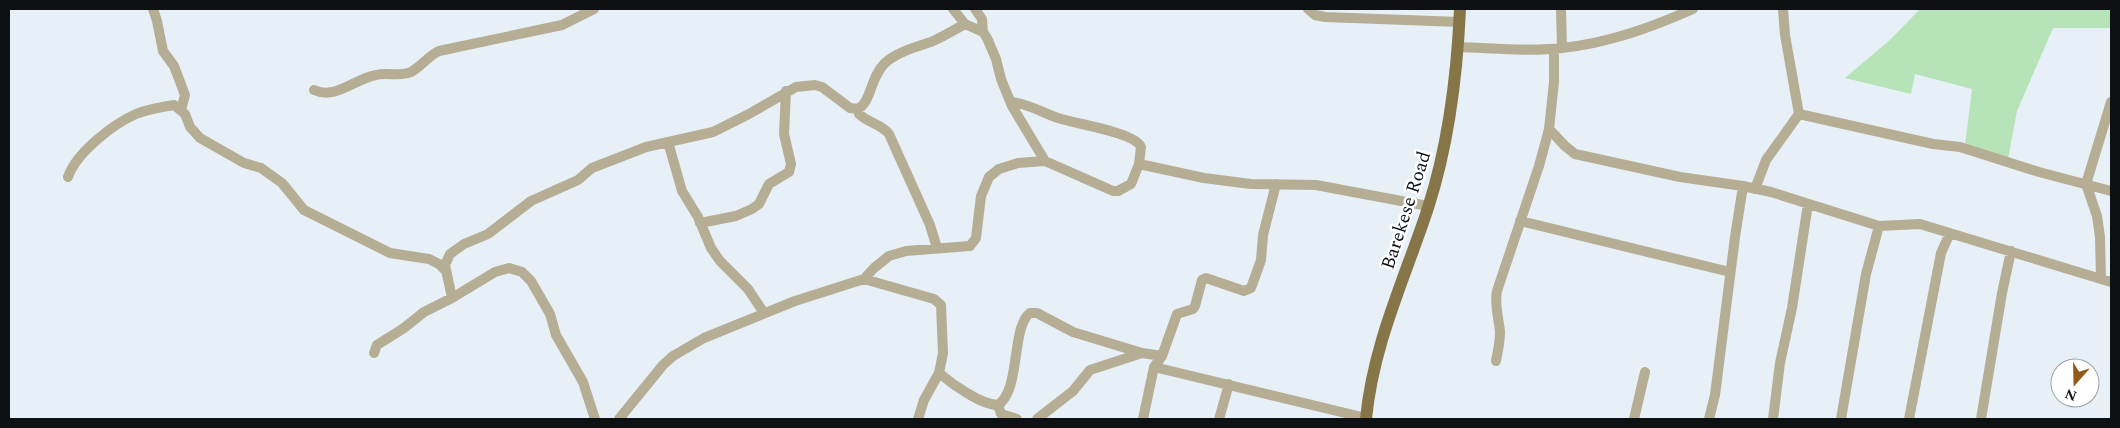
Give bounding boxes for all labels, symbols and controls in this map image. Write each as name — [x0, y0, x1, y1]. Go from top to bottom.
street label: Barekese Road — [1374, 148, 1439, 273]
north arrow — [2050, 358, 2100, 408]
text: N — [2062, 383, 2080, 407]

